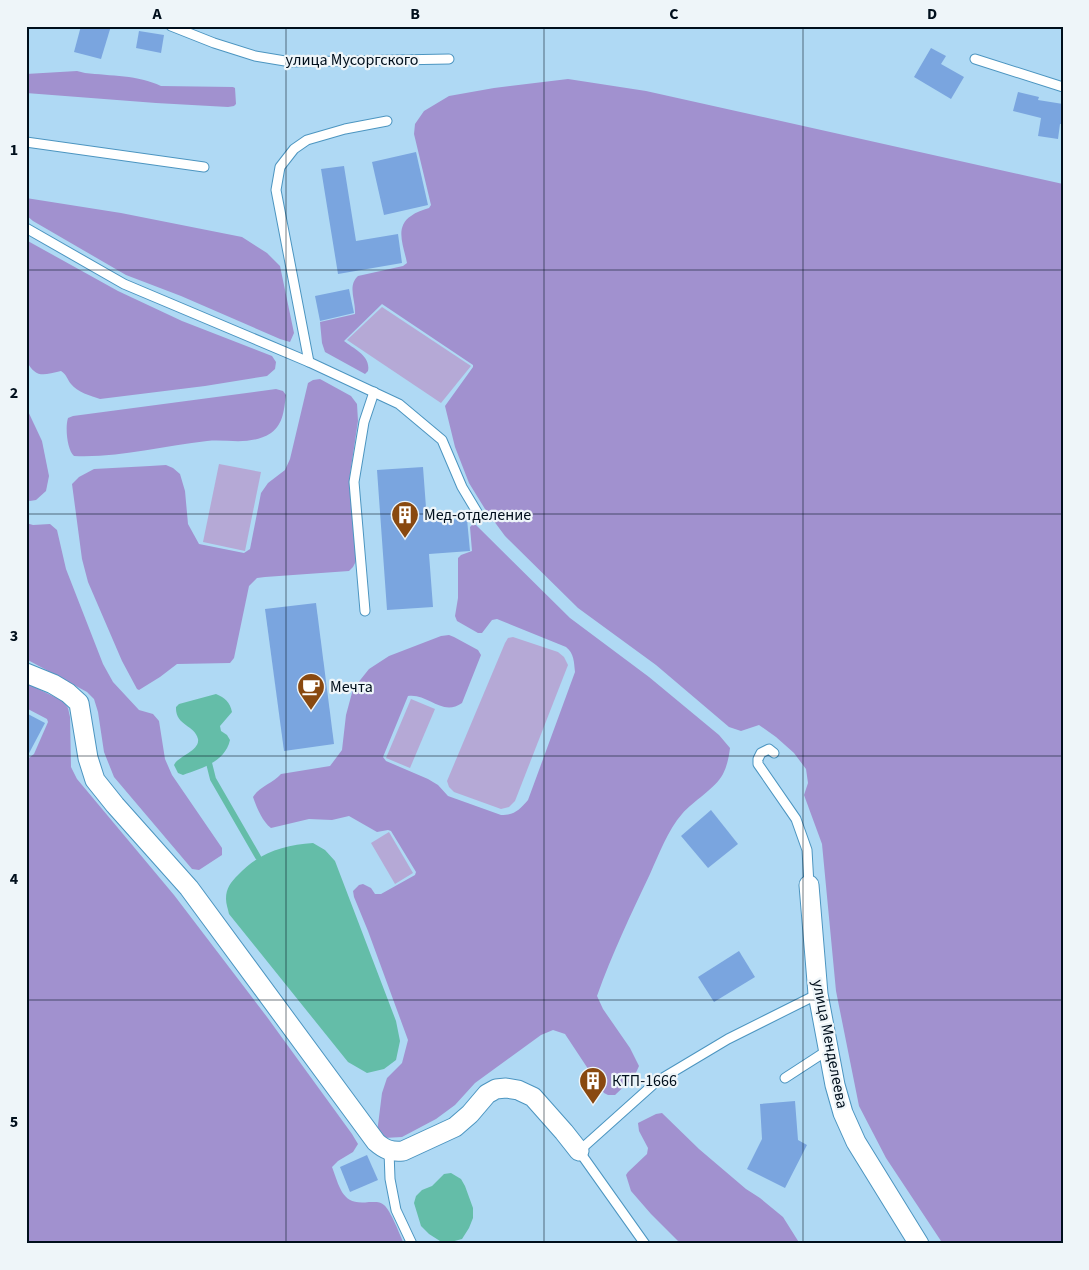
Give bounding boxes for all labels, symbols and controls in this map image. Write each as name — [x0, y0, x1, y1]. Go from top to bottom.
text: A — [151, 3, 162, 25]
text: B — [410, 3, 420, 25]
text: C — [669, 3, 679, 25]
text: D — [927, 3, 937, 25]
street label: улица Мусоргского — [286, 49, 418, 71]
text: 1 — [10, 139, 18, 161]
text: 2 — [10, 382, 18, 404]
building icon: Мед-отделение — [390, 500, 420, 539]
place label: Мед-отделение — [424, 504, 531, 526]
text: 3 — [10, 625, 18, 647]
cafe icon: Мечта — [296, 672, 326, 711]
place label: Мечта — [330, 676, 373, 698]
text: 4 — [10, 868, 19, 890]
street label: улица Менделеева — [807, 978, 853, 1110]
building icon: КТП-1666 — [578, 1066, 608, 1105]
place label: КТП-1666 — [612, 1070, 677, 1092]
text: 5 — [10, 1111, 18, 1133]

